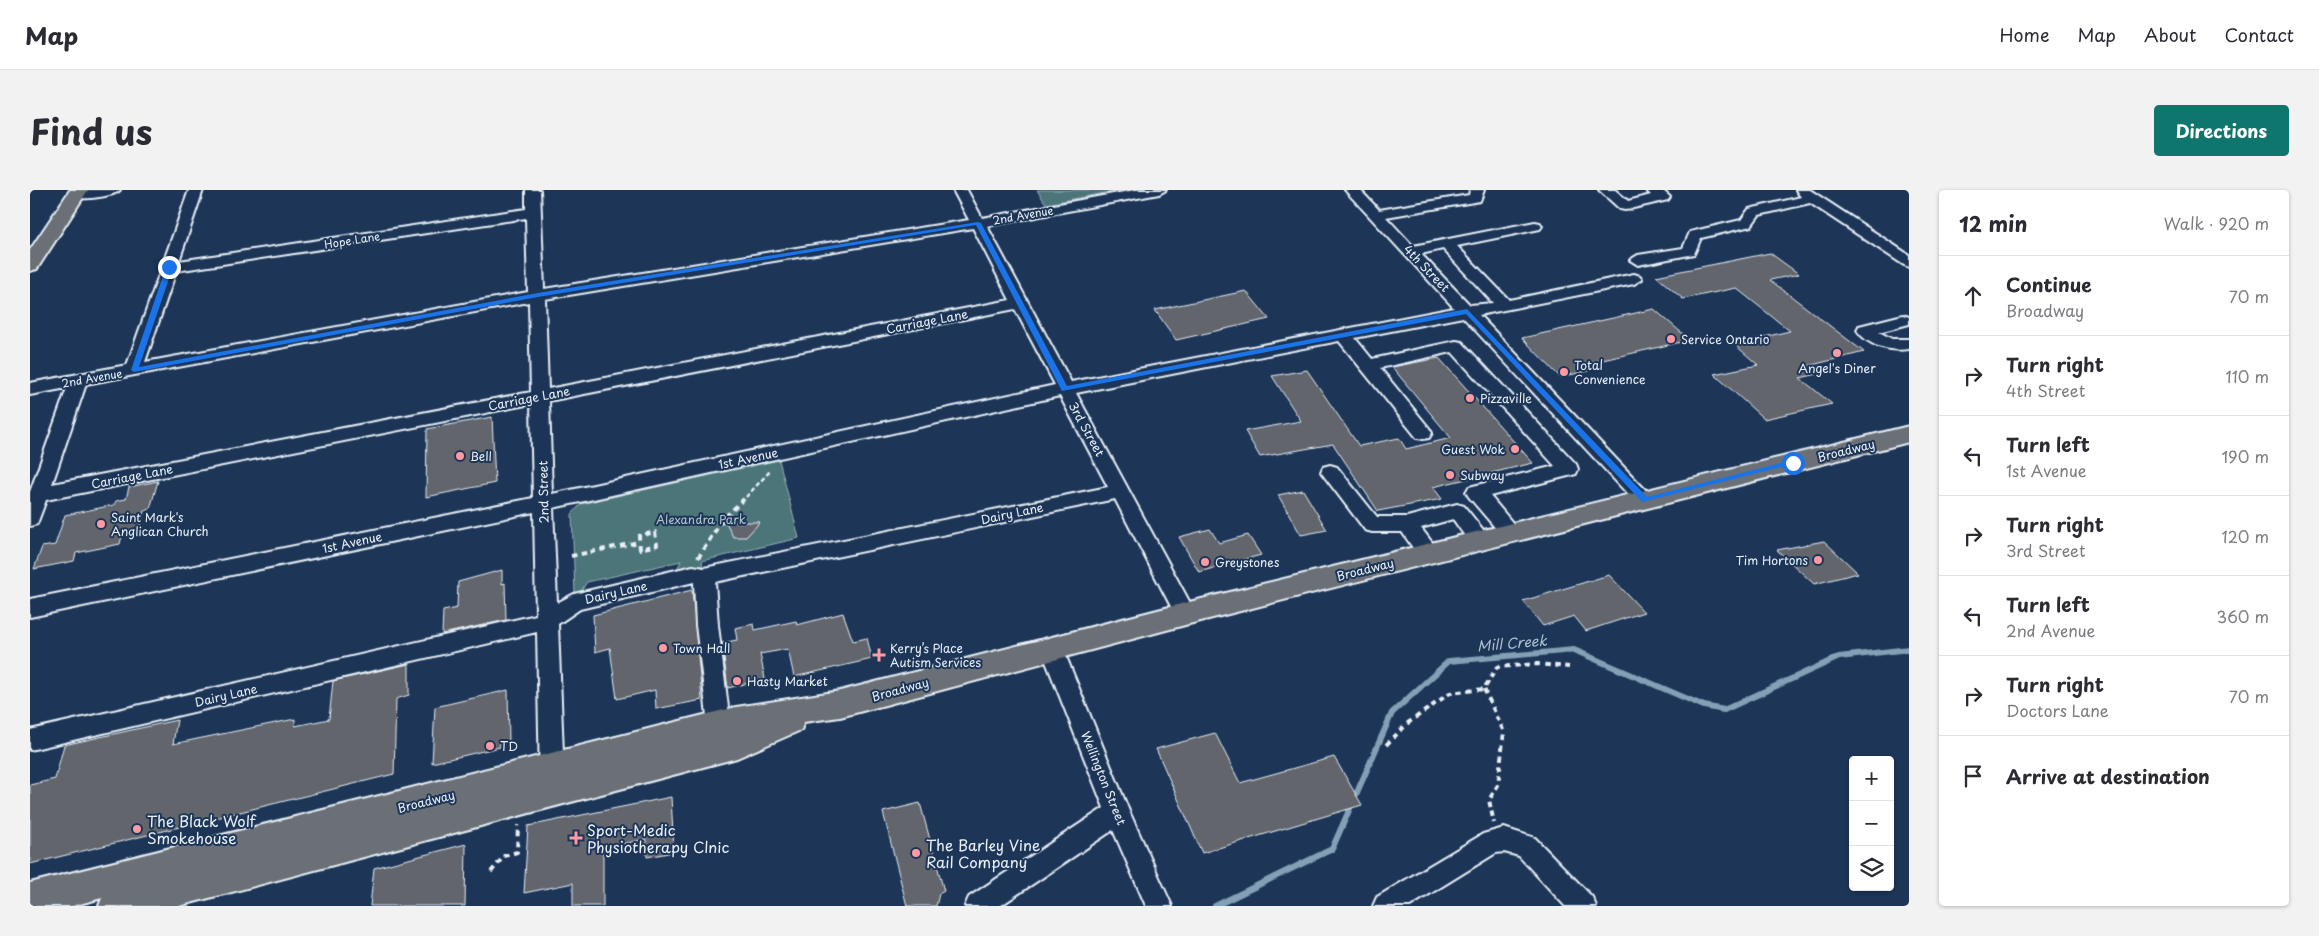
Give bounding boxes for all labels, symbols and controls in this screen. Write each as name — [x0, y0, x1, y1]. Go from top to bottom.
text: Map — [25, 17, 78, 53]
text: Home — [1999, 21, 2049, 48]
text: Map — [2077, 21, 2116, 48]
text: About — [2144, 21, 2196, 48]
text: Contact — [2224, 21, 2294, 48]
text: Find us — [30, 104, 152, 157]
button: Directions — [2154, 105, 2289, 156]
street label: 2nd Avenue — [991, 201, 1055, 229]
text: 12 min — [1959, 207, 2028, 239]
text: Walk · 920 m — [2164, 211, 2269, 235]
street label: Hope Lane — [323, 227, 381, 253]
street label: 4th Street — [1400, 240, 1454, 296]
route end — [158, 256, 181, 279]
text: Continue — [2006, 270, 2092, 298]
icon: ahead — [1959, 282, 1987, 310]
text: 70 m — [2229, 284, 2269, 308]
text: Broadway — [2006, 298, 2084, 322]
street label: Carriage Lane — [885, 304, 970, 338]
place label: Service Ontario — [1681, 330, 1770, 348]
marker: Service Ontario — [1665, 333, 1677, 345]
marker: Angel's Diner — [1831, 347, 1843, 359]
text: Turn right — [2006, 350, 2104, 378]
place label: Total Convenience — [1574, 356, 1646, 388]
place label: Angel's Diner — [1798, 359, 1876, 377]
icon: right — [1959, 362, 1987, 390]
street label: 2nd Avenue — [60, 364, 124, 392]
text: 110 m — [2226, 364, 2269, 388]
marker: Total Convenience — [1558, 366, 1570, 378]
text: 4th Street — [2006, 378, 2085, 402]
street label: Carriage Lane — [487, 381, 572, 415]
place label: Pizzaville — [1480, 389, 1532, 407]
marker: Pizzaville — [1464, 392, 1476, 404]
street label: 3rd Street — [1065, 399, 1109, 460]
text: Turn left — [2006, 430, 2090, 458]
street label: Broadway — [1815, 434, 1877, 466]
place label: Guest Wok — [1441, 440, 1505, 458]
icon: left — [1959, 442, 1987, 470]
street label: 1st Avenue — [717, 443, 780, 473]
marker: Guest Wok — [1509, 443, 1521, 455]
text: 190 m — [2221, 444, 2269, 468]
place label: Bell — [470, 447, 492, 465]
marker: Bell — [454, 450, 466, 462]
route start — [1782, 452, 1805, 475]
text: 1st Avenue — [2006, 458, 2086, 482]
street label: Carriage Lane — [90, 459, 175, 493]
street label: 2nd Street — [533, 461, 553, 523]
place label: Subway — [1460, 466, 1505, 484]
marker: Subway — [1444, 469, 1456, 481]
street label: Dairy Lane — [979, 498, 1045, 528]
place label: Saint Mark's Anglican Church — [111, 508, 209, 540]
park label: Alexandra Park — [656, 510, 746, 528]
text: Turn right — [2006, 510, 2104, 538]
marker: Saint Mark's Anglican Church — [95, 518, 107, 530]
icon: right — [1959, 522, 1987, 550]
text: 120 m — [2222, 524, 2269, 548]
street label: 1st Avenue — [321, 527, 384, 557]
text: 3rd Street — [2006, 538, 2086, 562]
place label: Tim Hortons — [1736, 551, 1809, 569]
place label: Greystones — [1215, 553, 1280, 571]
street label: Broadway — [1334, 553, 1396, 585]
marker: Tim Hortons — [1812, 554, 1824, 566]
marker: Greystones — [1199, 556, 1211, 568]
street label: Dairy Lane — [583, 576, 649, 608]
text: Turn left — [2006, 590, 2090, 618]
icon: left — [1959, 602, 1987, 630]
text: 360 m — [2217, 604, 2269, 628]
text: 2nd Avenue — [2006, 618, 2095, 642]
water label: Mill Creek — [1476, 629, 1549, 657]
place label: Town Hall — [673, 639, 730, 657]
place label: Kerry’s Place Autism Services — [890, 639, 981, 671]
marker: Town Hall — [657, 642, 669, 654]
marker: Kerry’s Place Autism Services — [872, 648, 886, 662]
text: Turn right — [2006, 670, 2104, 698]
place label: Hasty Market — [747, 672, 828, 690]
street label: Broadway — [869, 673, 931, 705]
marker: Hasty Market — [731, 675, 743, 687]
street label: Dairy Lane — [193, 679, 259, 711]
icon: right — [1959, 682, 1987, 710]
text: 70 m — [2229, 684, 2269, 708]
text: Doctors Lane — [2006, 698, 2109, 722]
street label: Wellington Street — [1077, 728, 1131, 828]
place label: TD — [500, 737, 518, 755]
marker: TD — [484, 740, 496, 752]
map controls — [1849, 756, 1894, 891]
button: + — [1849, 756, 1894, 801]
icon: arrive — [1959, 762, 1987, 790]
text: Arrive at destination — [2006, 762, 2210, 790]
street label: Broadway — [395, 785, 457, 817]
button: − — [1849, 801, 1894, 846]
place label: The Black Wolf Smokehouse — [147, 809, 257, 849]
place label: Sport-Medic Physiotherapy Clnic — [587, 818, 729, 858]
marker: The Black Wolf Smokehouse — [131, 823, 143, 835]
marker: Sport-Medic Physiotherapy Clnic — [569, 831, 583, 845]
place label: The Barley Vine Rail Company — [926, 833, 1040, 873]
button: layers — [1849, 846, 1894, 891]
marker: The Barley Vine Rail Company — [910, 847, 922, 859]

